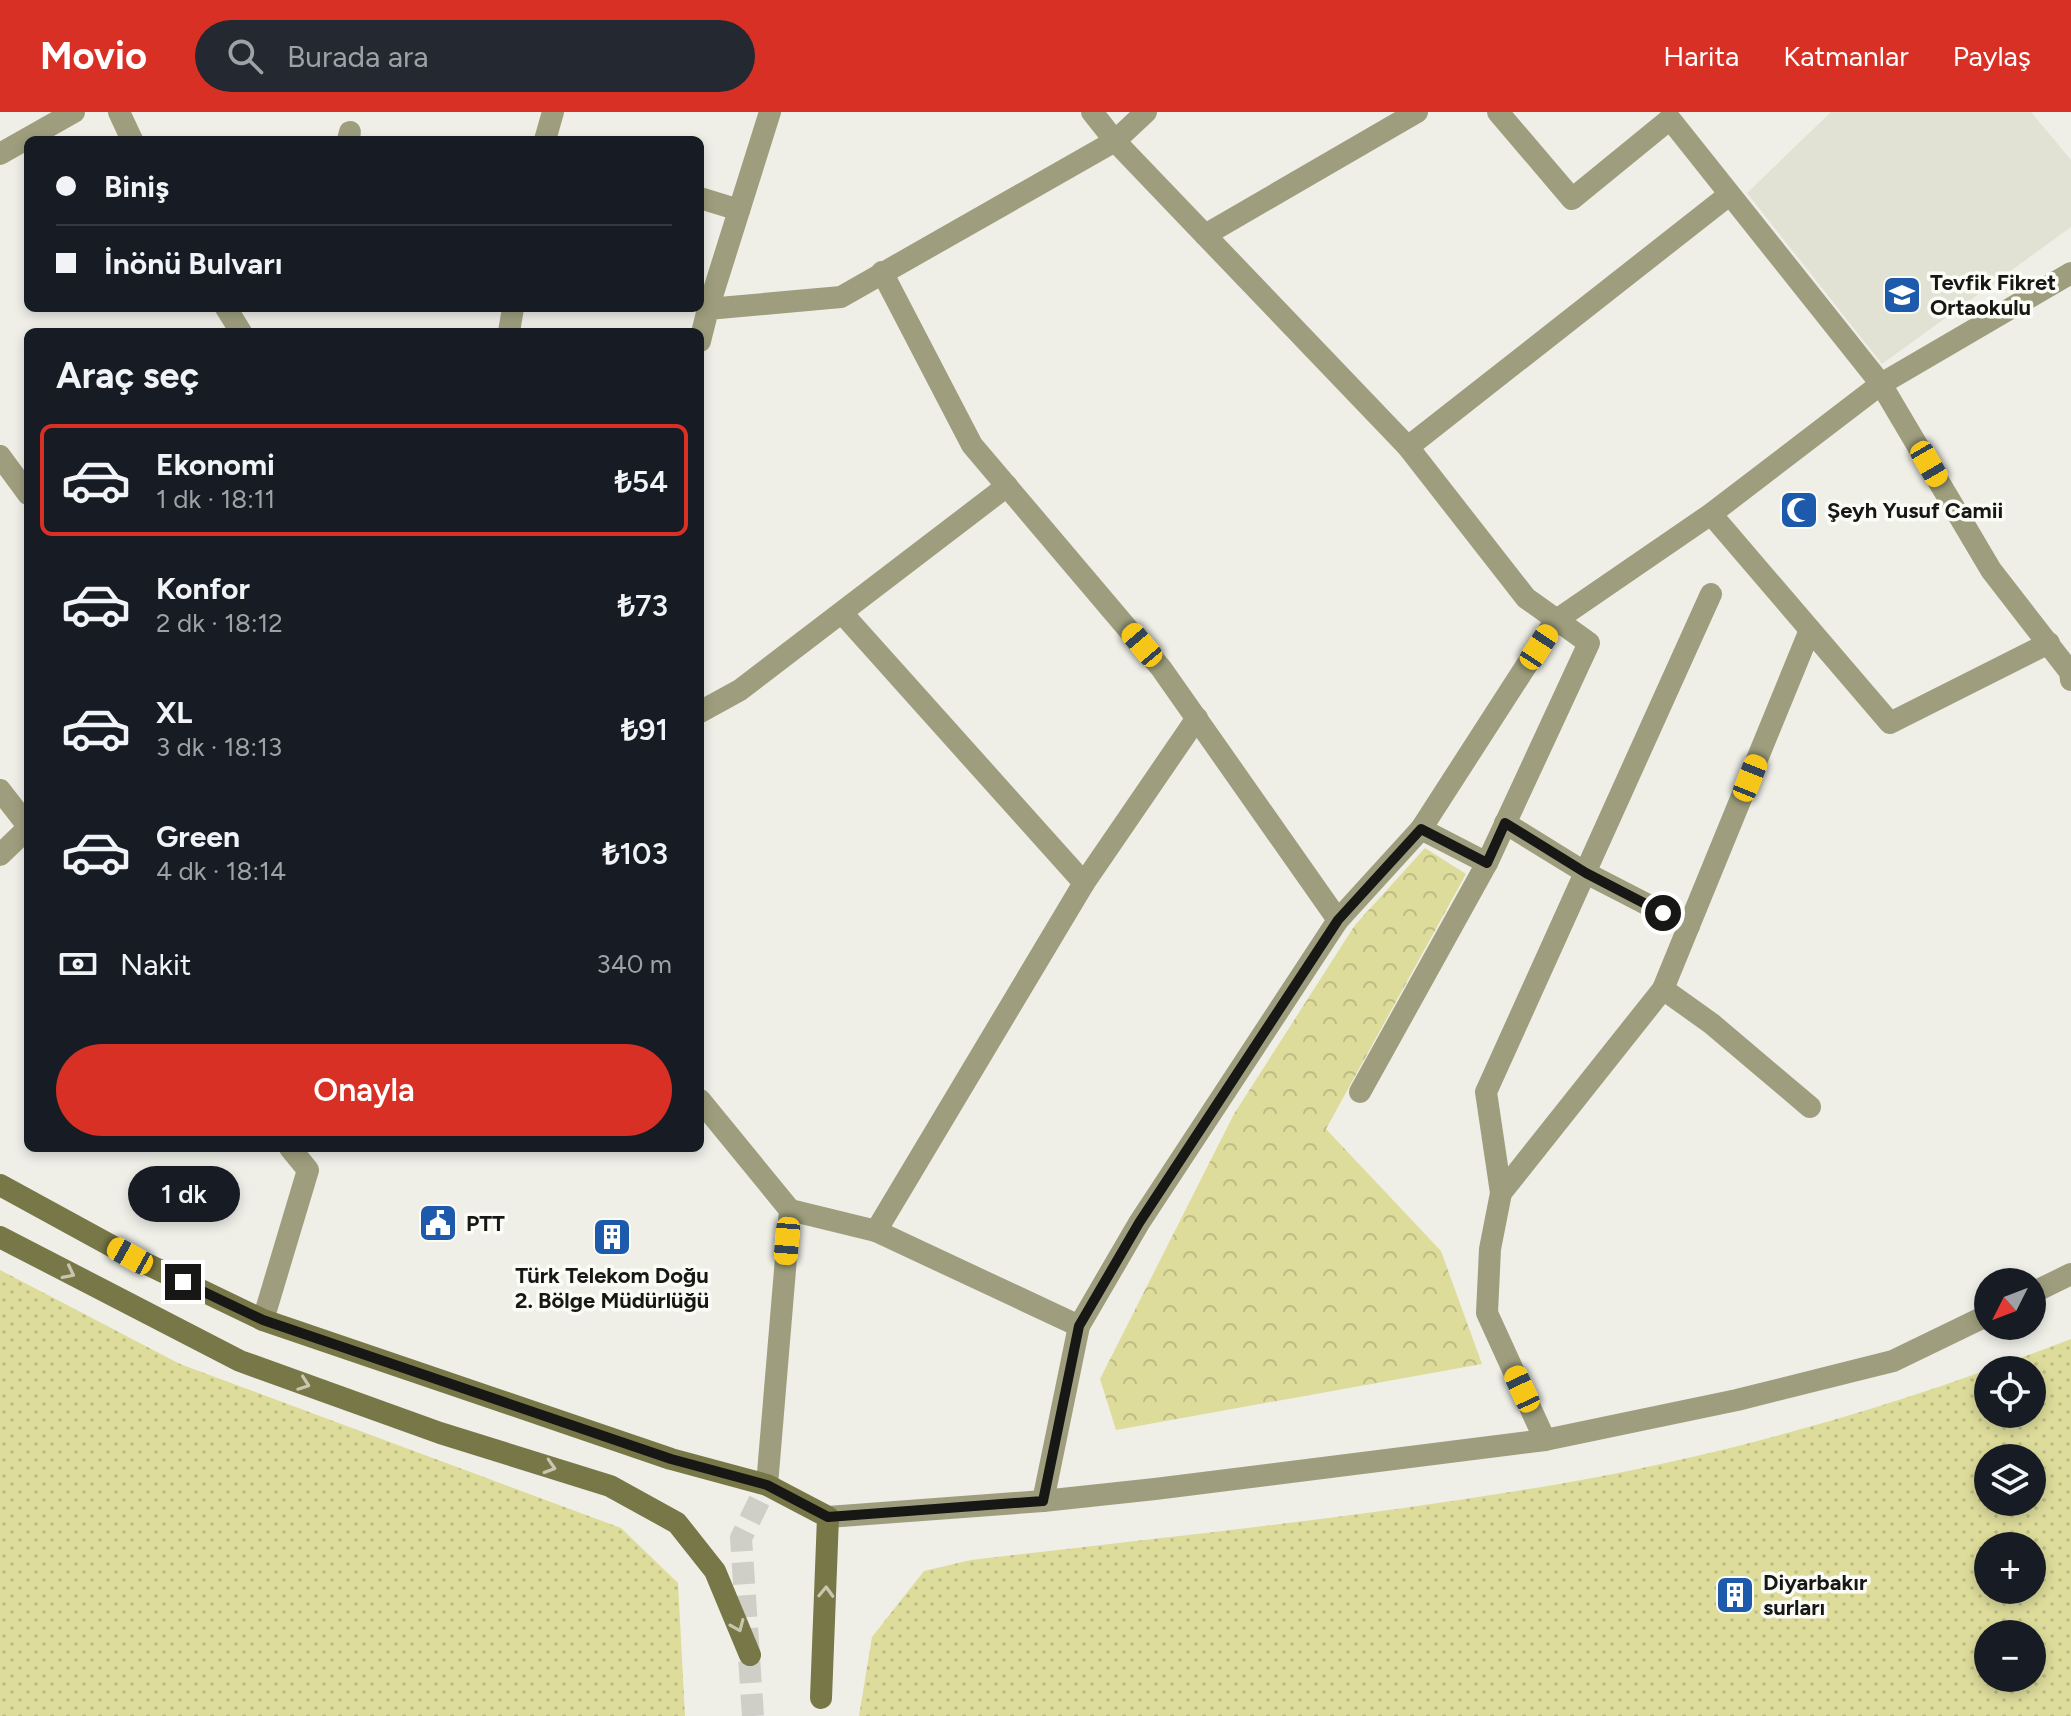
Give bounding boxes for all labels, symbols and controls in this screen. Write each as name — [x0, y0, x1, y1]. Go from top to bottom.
search box — [195, 20, 755, 92]
text: Movio — [40, 33, 147, 79]
icon: search — [223, 34, 267, 78]
text: Burada ara — [287, 38, 429, 75]
text: Harita — [1663, 39, 1739, 73]
text: Katmanlar — [1783, 39, 1909, 73]
text: Paylaş — [1953, 39, 2031, 73]
text: Biniş — [104, 168, 170, 205]
text: İnönü Bulvarı — [104, 245, 283, 282]
place label: Tevfik Fikret Ortaokulu — [1930, 269, 2056, 321]
school or university icon: Tevfik Fikret Ortaokulu — [1881, 274, 1923, 316]
text: Araç seç — [56, 354, 199, 397]
car — [1907, 437, 1951, 491]
icon: car — [60, 444, 132, 516]
text: Ekonomi — [156, 446, 275, 483]
text: ₺54 — [615, 463, 668, 500]
text: 1 dk · 18:11 — [156, 483, 275, 515]
mosque icon: Şeyh Yusuf Camii — [1778, 489, 1820, 531]
place label: Şeyh Yusuf Camii — [1827, 497, 2003, 524]
icon: car — [60, 568, 132, 640]
text: Konfor — [156, 570, 250, 607]
text: ₺73 — [618, 587, 668, 624]
text: 2 dk · 18:12 — [156, 607, 283, 639]
car — [1117, 619, 1167, 671]
car — [1516, 620, 1562, 674]
icon: car — [60, 692, 132, 764]
text: XL — [156, 694, 192, 731]
text: ₺91 — [621, 711, 668, 748]
text: 3 dk · 18:13 — [156, 731, 282, 763]
car — [1730, 751, 1770, 805]
icon: car — [60, 816, 132, 888]
text: Green — [156, 818, 240, 855]
text: ₺103 — [602, 835, 668, 872]
text: 4 dk · 18:14 — [156, 855, 286, 887]
route start — [1645, 895, 1681, 931]
icon: cash — [56, 942, 100, 986]
text: Nakit — [120, 946, 191, 983]
text: 340 m — [596, 948, 672, 980]
button: Onayla — [56, 1044, 672, 1136]
callout: 1 dk — [127, 1166, 239, 1222]
text: 1 dk — [161, 1178, 207, 1210]
public building icon: PTT — [417, 1202, 459, 1244]
place label: PTT — [466, 1210, 505, 1237]
building icon: Türk Telekom Doğu 2. Bölge Müdürlüğü — [591, 1216, 633, 1258]
car — [773, 1216, 801, 1266]
car — [103, 1234, 157, 1278]
place label: Türk Telekom Doğu 2. Bölge Müdürlüğü — [515, 1262, 709, 1314]
one-way arrow — [61, 1263, 76, 1279]
route end — [165, 1264, 201, 1300]
north arrow — [1974, 1268, 2046, 1340]
map controls — [1974, 1268, 2046, 1692]
button: locate — [1974, 1356, 2046, 1428]
car — [1501, 1362, 1543, 1416]
one-way arrow — [296, 1374, 310, 1391]
button: layers — [1974, 1444, 2046, 1516]
one-way arrow — [543, 1458, 556, 1474]
button: + — [1974, 1532, 2046, 1604]
place label: Diyarbakır surları — [1763, 1569, 1868, 1621]
building icon: Diyarbakır surları — [1714, 1574, 1756, 1616]
one-way arrow — [818, 1585, 835, 1598]
one-way arrow — [728, 1618, 744, 1632]
button: − — [1974, 1620, 2046, 1692]

